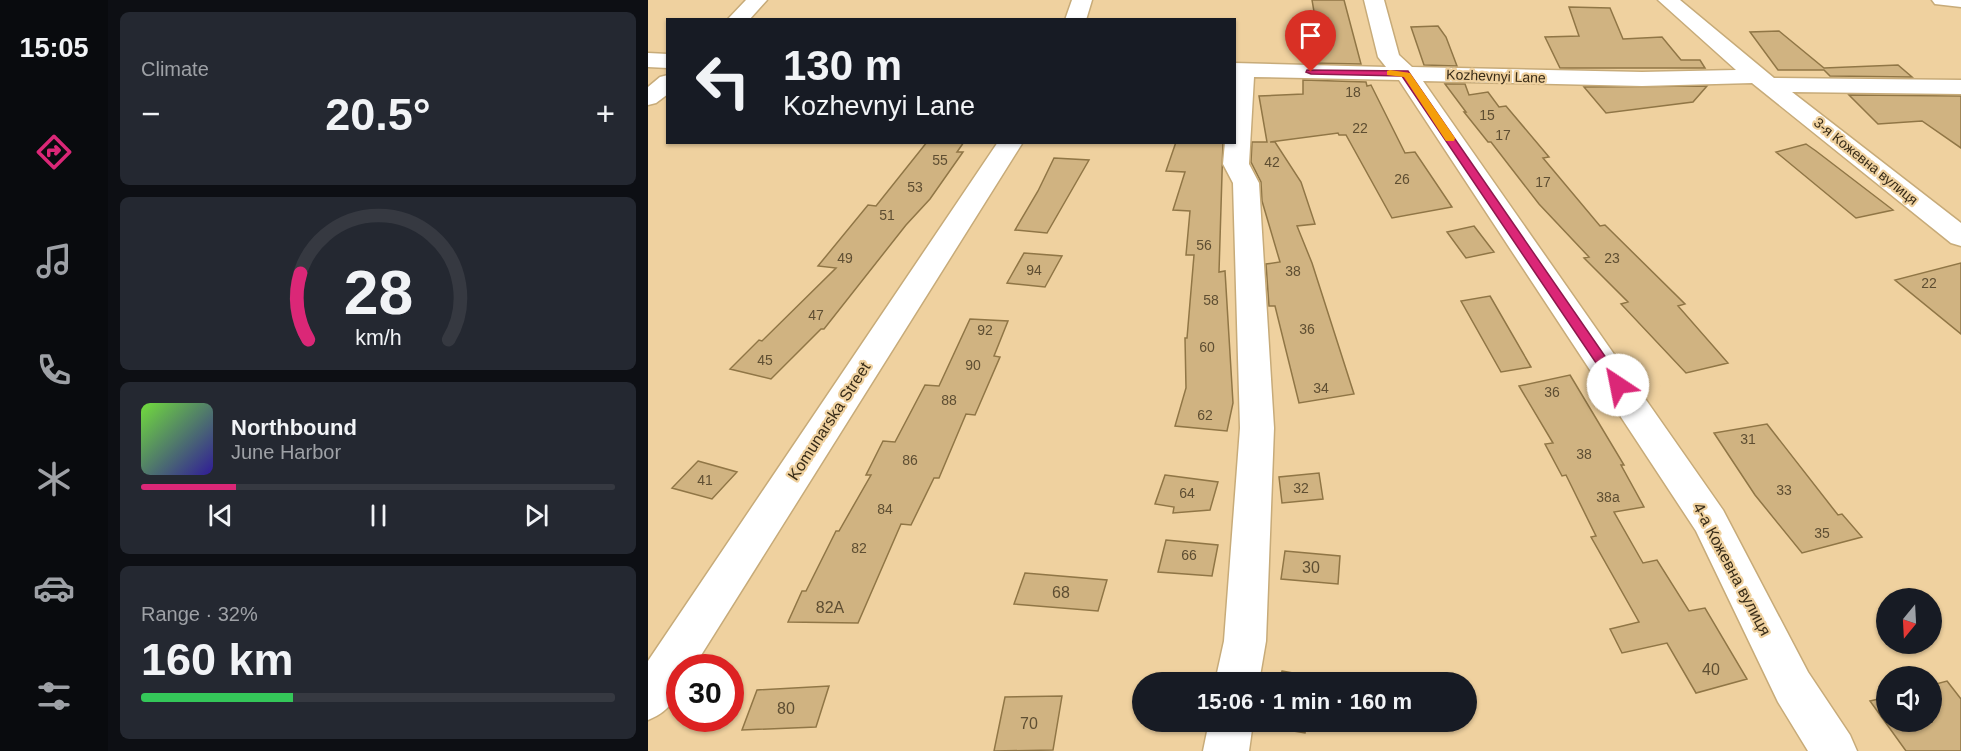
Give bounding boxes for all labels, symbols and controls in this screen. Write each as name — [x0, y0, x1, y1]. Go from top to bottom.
pin — [1285, 10, 1336, 72]
icon: arrive — [1294, 19, 1327, 52]
text: 15:05 — [19, 33, 89, 63]
icon: left — [684, 42, 762, 120]
text: 130 m — [783, 42, 902, 89]
text: Climate — [141, 58, 209, 80]
street label: Kozhevnyi Lane — [1446, 66, 1546, 86]
house number: 18 — [1345, 84, 1361, 100]
text: 20.5° — [325, 89, 431, 140]
text: Kozhevnyi Lane — [783, 91, 975, 121]
text: − — [141, 95, 160, 132]
text: + — [596, 95, 615, 132]
house number: 15 — [1479, 107, 1495, 123]
street label: 3-я Кожевна вулиця — [1811, 114, 1921, 208]
house number: 22 — [1352, 120, 1368, 136]
house number: 17 — [1495, 127, 1511, 143]
icon: directions — [33, 131, 75, 173]
house number: 55 — [932, 152, 948, 168]
house number: 42 — [1264, 154, 1280, 170]
house number: 26 — [1394, 171, 1410, 187]
house number: 17 — [1535, 174, 1551, 190]
house number: 53 — [907, 179, 923, 195]
house number: 51 — [879, 207, 895, 223]
house number: 56 — [1196, 237, 1212, 253]
icon: music — [33, 240, 75, 282]
house number: 49 — [837, 250, 853, 266]
house number: 23 — [1604, 250, 1620, 266]
text: 28 — [343, 258, 413, 327]
house number: 94 — [1026, 262, 1042, 278]
house number: 38 — [1285, 263, 1301, 279]
house number: 22 — [1921, 275, 1937, 291]
house number: 58 — [1203, 292, 1219, 308]
house number: 47 — [808, 307, 824, 323]
house number: 36 — [1299, 321, 1315, 337]
house number: 92 — [977, 322, 993, 338]
text: km/h — [355, 327, 401, 351]
house number: 60 — [1199, 339, 1215, 355]
icon: phone — [33, 349, 75, 391]
house number: 45 — [757, 352, 773, 368]
position arrow — [1586, 353, 1650, 417]
house number: 90 — [965, 357, 981, 373]
street label: Komunarska Street — [785, 358, 874, 483]
house number: 34 — [1313, 380, 1329, 396]
house number: 36 — [1544, 384, 1560, 400]
house number: 88 — [941, 392, 957, 408]
house number: 62 — [1197, 407, 1213, 423]
text: Northbound — [231, 415, 357, 440]
house number: 31 — [1740, 431, 1756, 447]
text: June Harbor — [231, 441, 341, 463]
house number: 38 — [1576, 446, 1592, 462]
house number: 86 — [902, 452, 918, 468]
icon: climate — [33, 458, 75, 500]
house number: 41 — [697, 472, 713, 488]
house number: 32 — [1293, 480, 1309, 496]
house number: 33 — [1776, 482, 1792, 498]
house number: 64 — [1179, 485, 1195, 501]
house number: 38а — [1596, 489, 1620, 505]
icon: previous — [204, 499, 237, 532]
icon: pause — [362, 499, 395, 532]
icon: next — [520, 499, 553, 532]
street label: 4-а Кожевна вулиця — [1690, 500, 1774, 638]
house number: 84 — [877, 501, 893, 517]
house number: 35 — [1814, 525, 1830, 541]
house number: 82 — [851, 540, 867, 556]
house number: 66 — [1181, 547, 1197, 563]
house number: 30 — [1302, 559, 1320, 576]
icon: car — [33, 567, 75, 609]
house number: 68 — [1052, 584, 1070, 601]
north arrow — [1876, 588, 1942, 654]
map controls — [1876, 588, 1942, 732]
house number: 82А — [816, 599, 845, 616]
text: Range · 32% — [141, 603, 258, 625]
text: 160 km — [141, 634, 294, 685]
speed limit sign: 30 — [666, 654, 744, 732]
house number: 40 — [1702, 661, 1720, 678]
button: sound — [1876, 666, 1942, 732]
icon: filters — [33, 675, 75, 717]
text: 15:06 · 1 min · 160 m — [1197, 689, 1412, 714]
house number: 80 — [777, 700, 795, 717]
house number: 70 — [1020, 715, 1038, 732]

